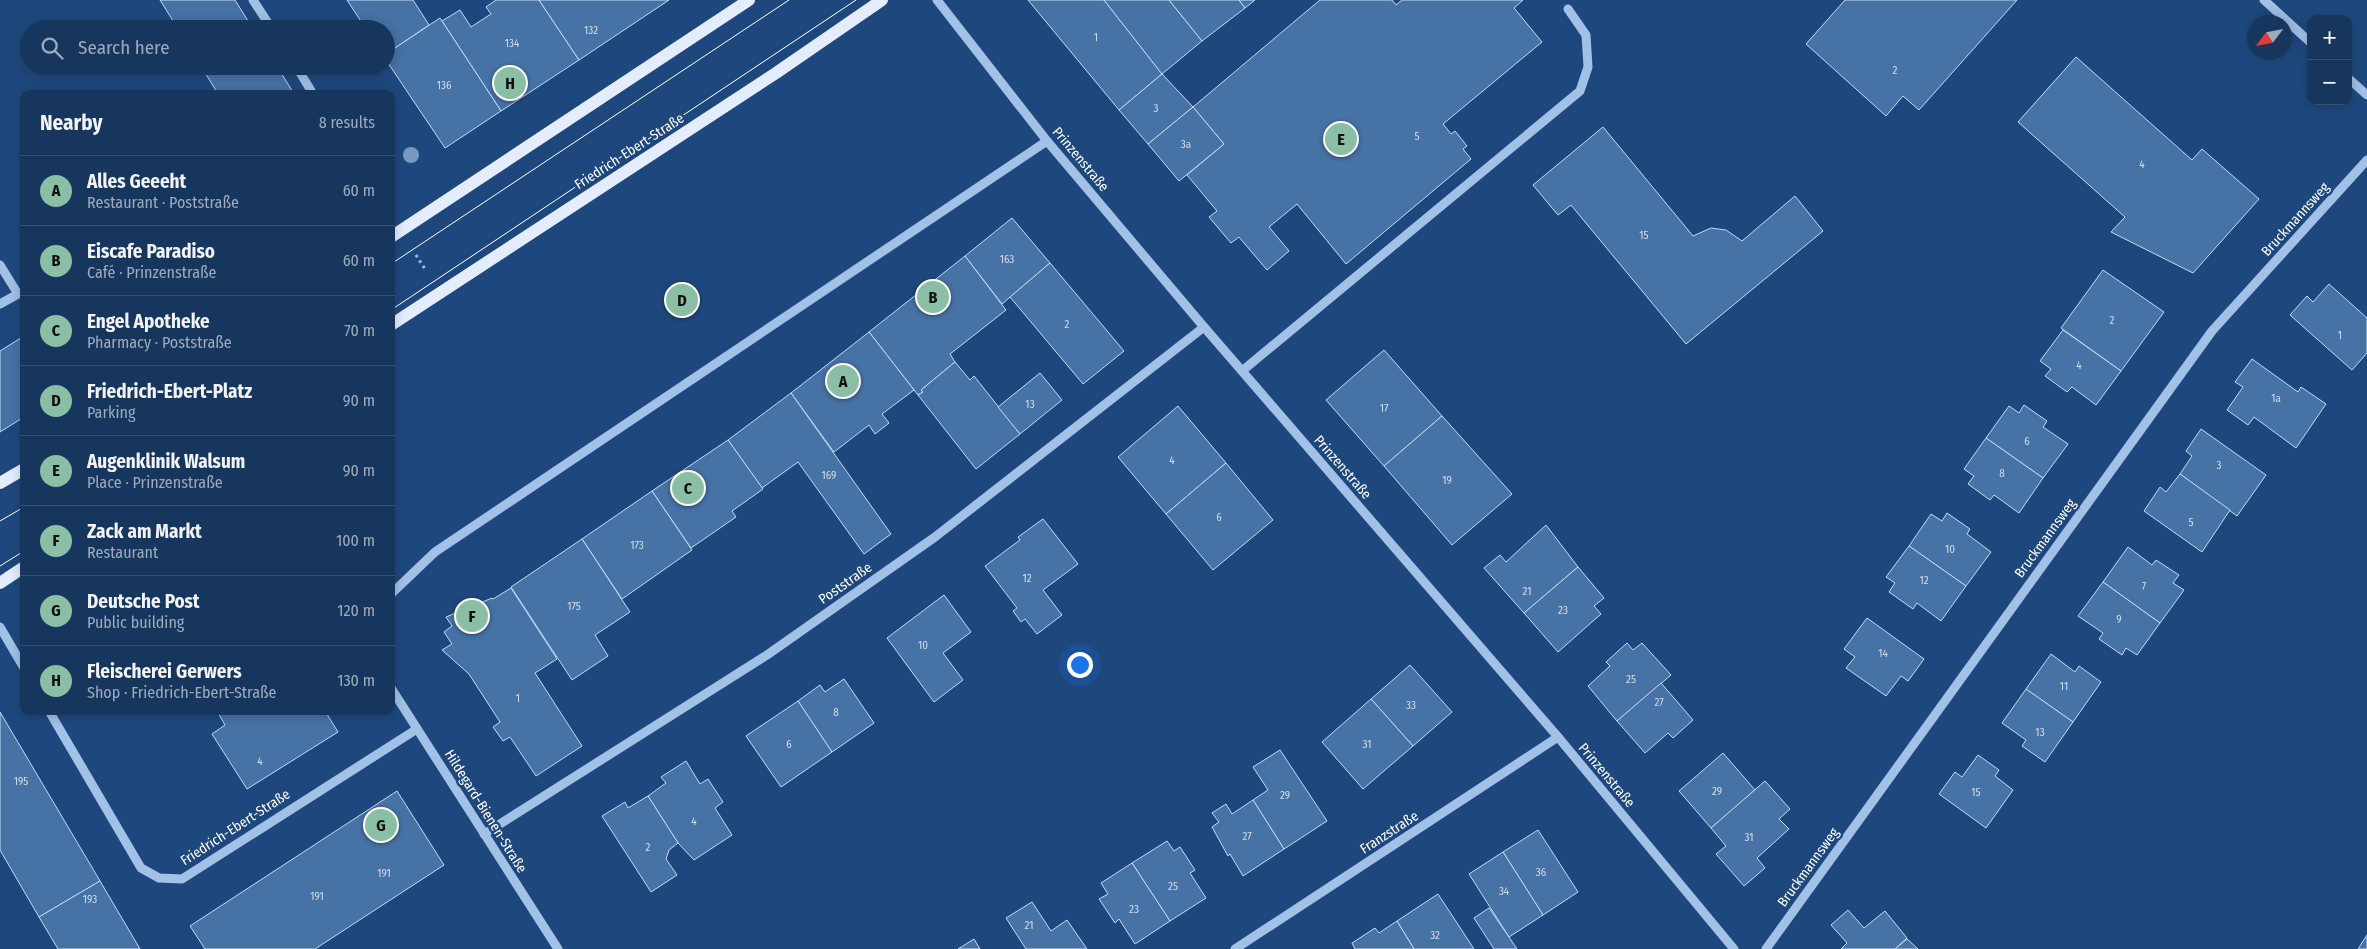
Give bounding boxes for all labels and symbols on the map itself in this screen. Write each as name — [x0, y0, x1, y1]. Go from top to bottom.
north arrow — [2247, 15, 2292, 60]
house number: 132 — [584, 24, 598, 37]
house number: 1 — [1094, 31, 1098, 44]
house number: 134 — [505, 37, 520, 50]
pin: H — [494, 64, 526, 102]
house number: 2 — [1893, 64, 1898, 77]
house number: 136 — [437, 79, 452, 92]
house number: 3 — [1154, 102, 1159, 115]
street label: Friedrich-Ebert-Straße — [571, 110, 687, 193]
pin: E — [1325, 120, 1357, 158]
street label: Prinzenstraße — [1049, 124, 1113, 195]
house number: 5 — [1414, 130, 1420, 143]
house number: 3a — [1181, 138, 1191, 151]
house number: 4 — [2139, 158, 2145, 171]
street label: Bruckmannsweg — [2258, 179, 2333, 260]
house number: 15 — [1639, 229, 1649, 242]
house number: 163 — [1000, 253, 1014, 266]
pin: B — [917, 278, 949, 316]
pin: D — [666, 281, 698, 319]
house number: 2 — [2110, 314, 2115, 327]
house number: 2 — [1065, 318, 1070, 331]
house number: 1 — [2338, 329, 2342, 342]
house number: 4 — [2076, 359, 2082, 372]
pin: A — [827, 362, 859, 400]
house number: 1a — [2271, 392, 2281, 405]
house number: 13 — [1025, 398, 1035, 411]
house number: 17 — [1380, 402, 1389, 415]
street label: Prinzenstraße — [1310, 432, 1375, 503]
house number: 6 — [2024, 435, 2030, 448]
house number: 4 — [1169, 454, 1175, 467]
house number: 3 — [2217, 459, 2222, 472]
house number: 8 — [1999, 467, 2005, 480]
pin: C — [672, 469, 704, 507]
house number: 169 — [822, 469, 836, 482]
house number: 19 — [1442, 474, 1452, 487]
street label: Bruckmannsweg — [2011, 495, 2080, 581]
house number: 6 — [1216, 511, 1222, 524]
house number: 5 — [2188, 516, 2194, 529]
house number: 173 — [630, 539, 644, 552]
house number: 10 — [1945, 543, 1955, 556]
street label: Poststraße — [815, 559, 875, 608]
house number: 12 — [1022, 572, 1032, 585]
house number: 12 — [1919, 574, 1929, 587]
house number: 7 — [2142, 580, 2147, 593]
house number: 21 — [1523, 585, 1531, 598]
pin: F — [456, 597, 488, 635]
house number: 175 — [567, 600, 581, 613]
house number: 23 — [1558, 604, 1568, 617]
house number: 9 — [2116, 613, 2122, 626]
house number: 10 — [918, 639, 928, 652]
house number: 14 — [1878, 647, 1888, 660]
your location — [1067, 652, 1093, 678]
house number: 25 — [1626, 673, 1636, 686]
house number: 11 — [2060, 680, 2068, 693]
house number: 1 — [516, 692, 520, 705]
house number: 27 — [1654, 696, 1664, 709]
house number: 33 — [1406, 699, 1416, 712]
house number: 8 — [833, 706, 839, 719]
house number: 13 — [2035, 726, 2045, 739]
house number: 6 — [786, 738, 792, 751]
house number: 31 — [1363, 738, 1372, 751]
street label: Prinzenstraße — [1575, 740, 1639, 811]
street label: Hildegard-Bienen-Straße — [441, 747, 530, 876]
house number: 4 — [257, 755, 263, 768]
house number: 195 — [14, 775, 28, 788]
house number: 29 — [1712, 785, 1722, 798]
street label: Friedrich-Ebert-Straße — [177, 786, 293, 869]
house number: 15 — [1971, 786, 1981, 799]
house number: 29 — [1280, 789, 1290, 802]
pin: G — [365, 806, 397, 844]
street label: Franzstraße — [1357, 807, 1422, 858]
house number: 4 — [691, 815, 697, 828]
street label: Bruckmannsweg — [1774, 824, 1843, 910]
house number: 27 — [1242, 830, 1252, 843]
house number: 31 — [1745, 831, 1754, 844]
house number: 2 — [646, 841, 651, 854]
house number: 36 — [1536, 866, 1547, 879]
house number: 191 — [377, 867, 391, 880]
house number: 25 — [1168, 880, 1178, 893]
house number: 34 — [1499, 885, 1510, 898]
house number: 191 — [310, 890, 324, 903]
house number: 193 — [83, 893, 97, 906]
house number: 23 — [1129, 903, 1139, 916]
house number: 21 — [1025, 919, 1033, 932]
house number: 32 — [1430, 929, 1440, 942]

